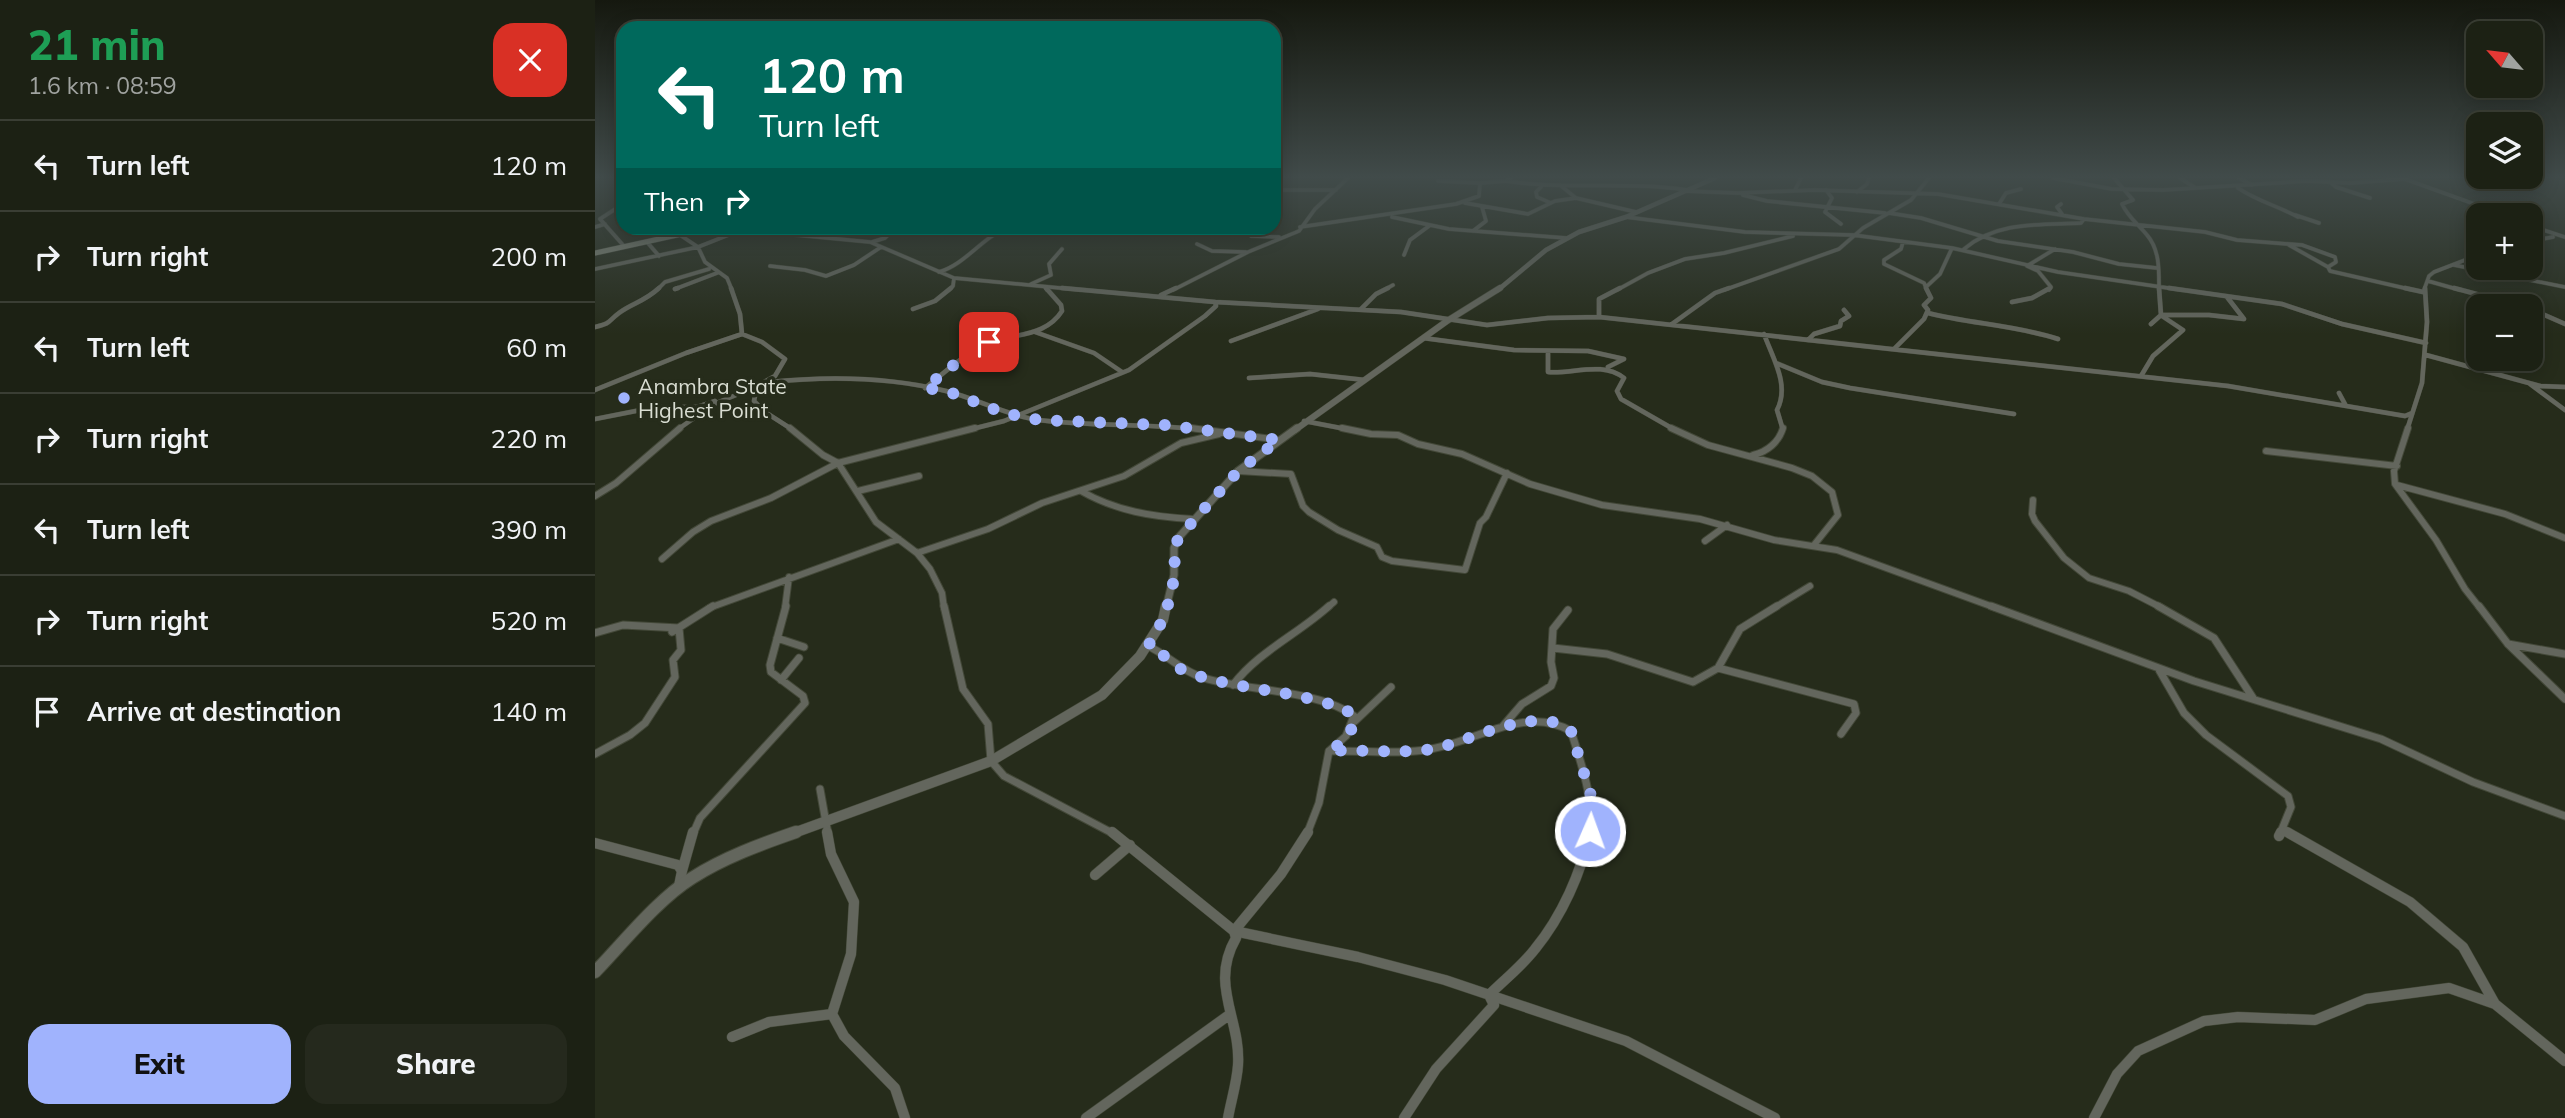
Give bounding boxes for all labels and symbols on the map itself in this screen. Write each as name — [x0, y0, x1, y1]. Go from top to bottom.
north arrow — [2466, 21, 2543, 98]
pin — [959, 312, 1019, 372]
place label: Anambra State Highest Point — [638, 373, 787, 423]
marker: Anambra State Highest Point — [616, 390, 632, 406]
position arrow — [1553, 794, 1627, 868]

